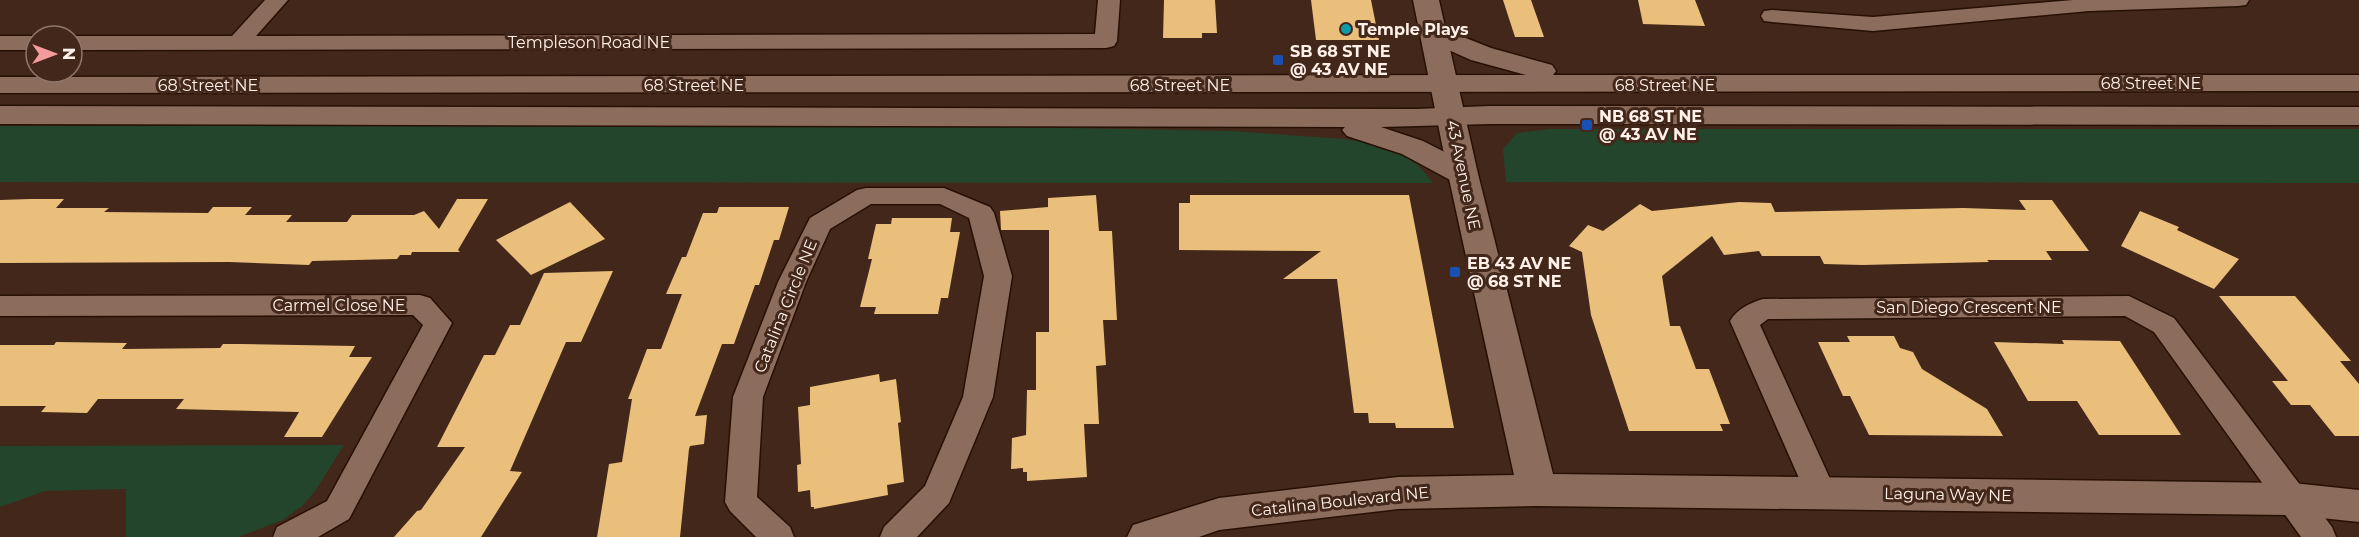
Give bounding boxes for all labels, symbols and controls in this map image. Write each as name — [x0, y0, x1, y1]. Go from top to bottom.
place label: Temple Plays — [1358, 20, 1469, 39]
marker: Temple Plays — [1339, 22, 1353, 36]
north arrow — [24, 24, 84, 84]
street label: Templeson Road NE — [508, 33, 670, 52]
place label: SB 68 ST NE @ 43 AV NE — [1290, 42, 1390, 79]
text: N — [59, 48, 78, 60]
marker: SB 68 ST NE @ 43 AV NE — [1271, 53, 1285, 67]
street label: 68 Street NE — [2101, 74, 2201, 93]
street label: 68 Street NE — [158, 76, 258, 95]
street label: 68 Street NE — [644, 76, 744, 95]
street label: 68 Street NE — [1130, 76, 1230, 95]
street label: 68 Street NE — [1615, 76, 1715, 95]
place label: NB 68 ST NE @ 43 AV NE — [1599, 107, 1702, 144]
street label: 43 Avenue NE — [1443, 118, 1484, 232]
marker: NB 68 ST NE @ 43 AV NE — [1580, 118, 1594, 132]
street label: Catalina Circle NE — [750, 237, 821, 376]
place label: EB 43 AV NE @ 68 ST NE — [1467, 254, 1571, 291]
marker: EB 43 AV NE @ 68 ST NE — [1448, 265, 1462, 279]
street label: Carmel Close NE — [272, 296, 406, 315]
street label: San Diego Crescent NE — [1876, 298, 2062, 317]
street label: Catalina Boulevard NE — [1250, 483, 1430, 520]
street label: Laguna Way NE — [1884, 484, 2012, 505]

